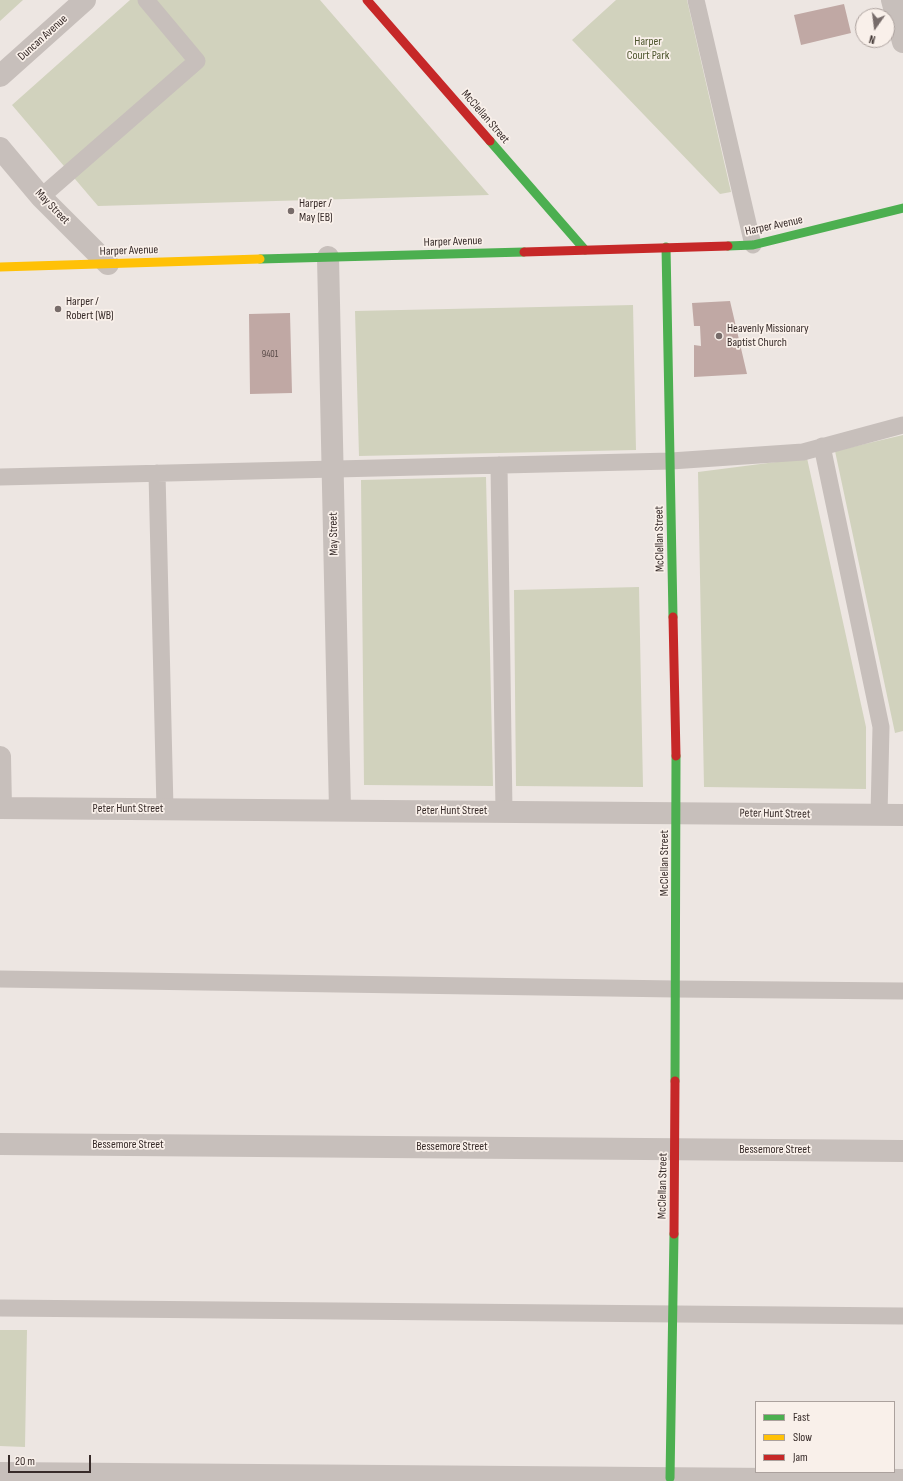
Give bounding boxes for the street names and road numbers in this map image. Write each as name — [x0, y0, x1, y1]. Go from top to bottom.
street label: Duncan Avenue — [15, 12, 71, 64]
street label: McClellan Street — [458, 87, 512, 147]
street label: May Street — [32, 186, 72, 228]
street label: Harper Avenue — [744, 213, 804, 239]
street label: Harper Avenue — [423, 234, 483, 250]
street label: Harper Avenue — [99, 243, 159, 259]
street label: McClellan Street — [652, 506, 668, 572]
street label: May Street — [326, 512, 342, 556]
street label: Peter Hunt Street — [93, 802, 163, 816]
street label: Peter Hunt Street — [417, 804, 487, 818]
street label: Peter Hunt Street — [739, 806, 811, 822]
street label: McClellan Street — [658, 830, 672, 896]
street label: Bessemore Street — [92, 1138, 164, 1152]
street label: Bessemore Street — [416, 1140, 488, 1154]
street label: Bessemore Street — [739, 1143, 811, 1157]
street label: McClellan Street — [655, 1153, 671, 1219]

